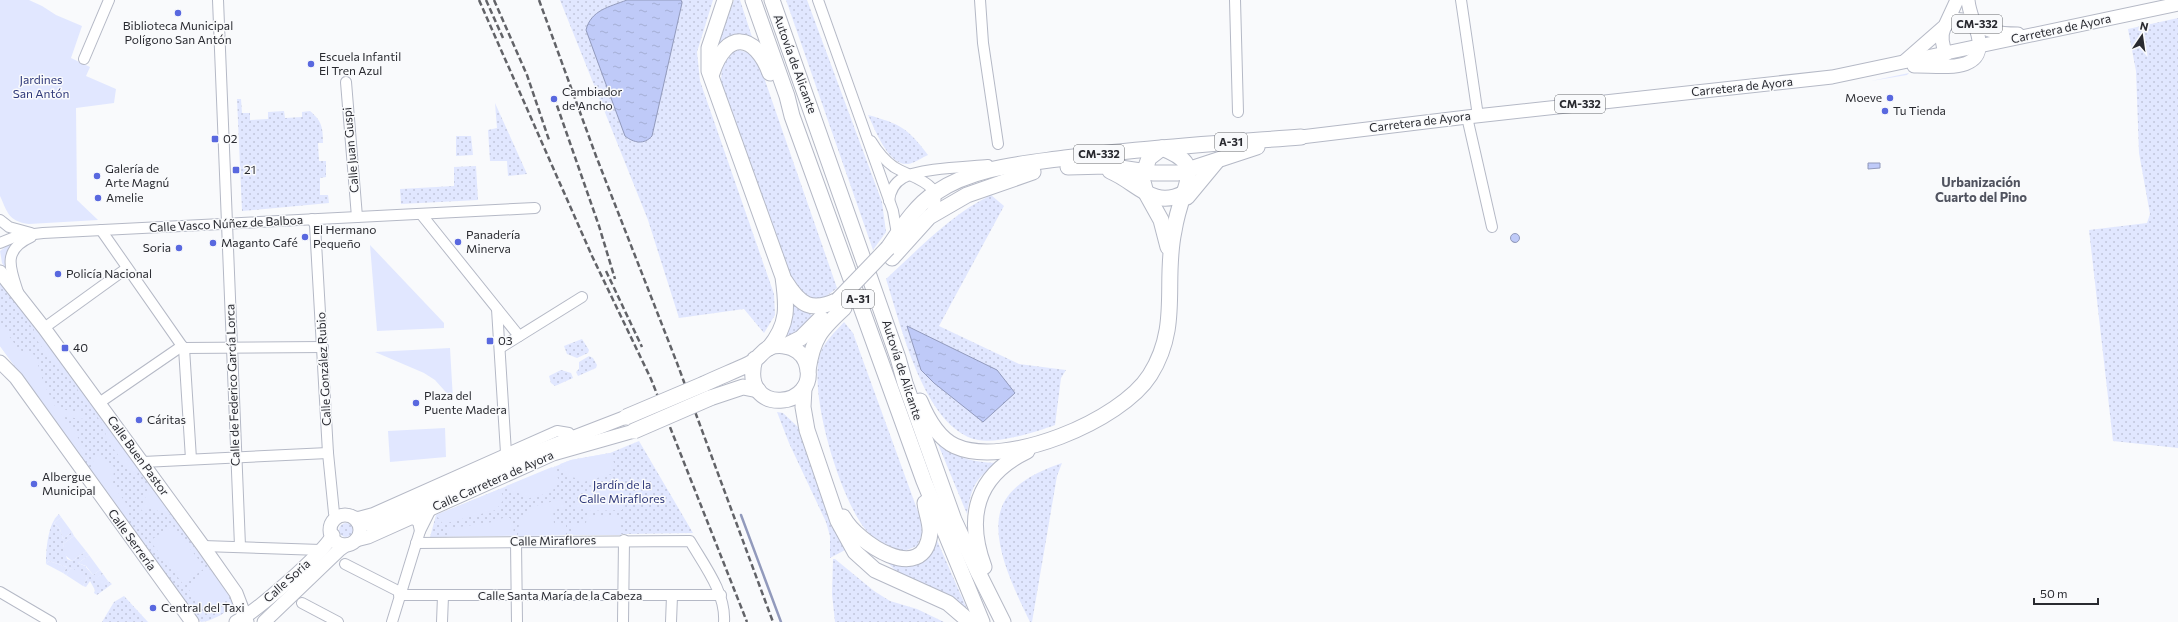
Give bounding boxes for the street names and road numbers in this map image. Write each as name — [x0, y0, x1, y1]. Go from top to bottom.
street label: Carretera de Ayora — [2009, 11, 2112, 45]
street label: Autovía de Alicante — [771, 12, 820, 115]
road number: CM-332 — [1952, 15, 2002, 33]
street label: Carretera de Ayora — [1690, 74, 1793, 98]
road number: CM-332 — [1555, 95, 1605, 113]
street label: Calle Juan Guspi — [339, 107, 362, 194]
street label: Carretera de Ayora — [1368, 108, 1471, 134]
road number: A-31 — [1215, 133, 1247, 151]
road number: CM-332 — [1074, 145, 1124, 163]
street label: Calle Vasco Núñez de Balboa — [149, 212, 303, 234]
road number: A-31 — [842, 290, 874, 308]
street label: Calle de Federico García Lorca — [222, 304, 242, 466]
street label: Calle González Rubio — [313, 312, 333, 426]
street label: Autovía de Alicante — [880, 318, 926, 422]
street label: Calle Buen Pastor — [105, 413, 173, 498]
street label: Calle Carretera de Ayora — [430, 447, 555, 513]
street label: Calle Serrería — [106, 506, 160, 573]
street label: Calle Miraflores — [510, 532, 596, 548]
street label: Calle Soria — [260, 556, 312, 605]
street label: Calle Santa María de la Cabeza — [478, 588, 642, 602]

